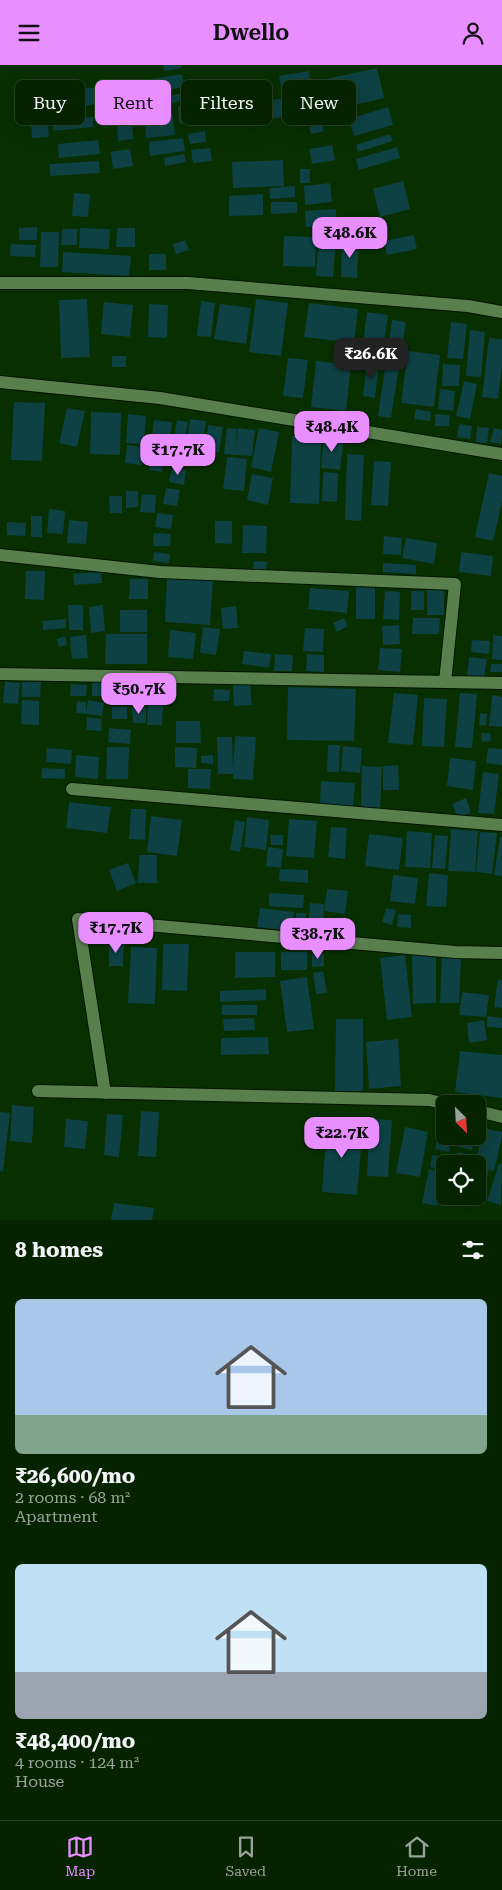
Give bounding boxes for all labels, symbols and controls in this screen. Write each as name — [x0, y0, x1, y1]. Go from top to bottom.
icon: menu — [15, 19, 43, 47]
icon: person — [459, 19, 487, 47]
text: Dwello — [213, 20, 289, 45]
chip: Buy — [15, 80, 85, 125]
chip: Rent — [95, 80, 171, 125]
chip: Filters — [181, 80, 272, 125]
chip: New — [282, 80, 356, 125]
pin: ₹48.6K — [309, 217, 391, 259]
text: ₹48.6K — [323, 223, 377, 242]
pin: ₹26.6K — [330, 337, 412, 380]
text: ₹26.6K — [344, 344, 398, 363]
pin: ₹48.4K — [291, 411, 373, 453]
text: ₹48.4K — [305, 417, 359, 436]
pin: ₹17.7K — [137, 433, 219, 476]
text: ₹17.7K — [151, 440, 205, 459]
pin: ₹50.7K — [98, 673, 180, 715]
text: ₹50.7K — [112, 679, 166, 698]
pin: ₹17.7K — [75, 911, 157, 954]
pin: ₹38.7K — [277, 917, 359, 960]
text: ₹17.7K — [89, 918, 143, 937]
text: ₹38.7K — [291, 924, 345, 943]
north arrow — [436, 1095, 486, 1145]
map controls — [436, 1095, 486, 1205]
pin: ₹22.7K — [301, 1117, 383, 1159]
text: ₹22.7K — [315, 1123, 369, 1142]
button: locate — [436, 1155, 486, 1205]
icon: filters — [459, 1236, 487, 1264]
text: 8 homes — [15, 1238, 103, 1262]
icon: home — [206, 1332, 296, 1422]
text: ₹26,600/mo — [15, 1464, 135, 1488]
text: 2 rooms · 68 m² — [15, 1488, 130, 1507]
text: Apartment — [15, 1507, 98, 1526]
icon: home — [206, 1597, 296, 1687]
text: ₹48,400/mo — [15, 1729, 135, 1753]
text: 4 rooms · 124 m² — [15, 1753, 139, 1772]
text: House — [15, 1772, 64, 1791]
tab: Map — [65, 1833, 95, 1879]
tab: Saved — [225, 1833, 266, 1879]
tab: Home — [396, 1833, 437, 1879]

